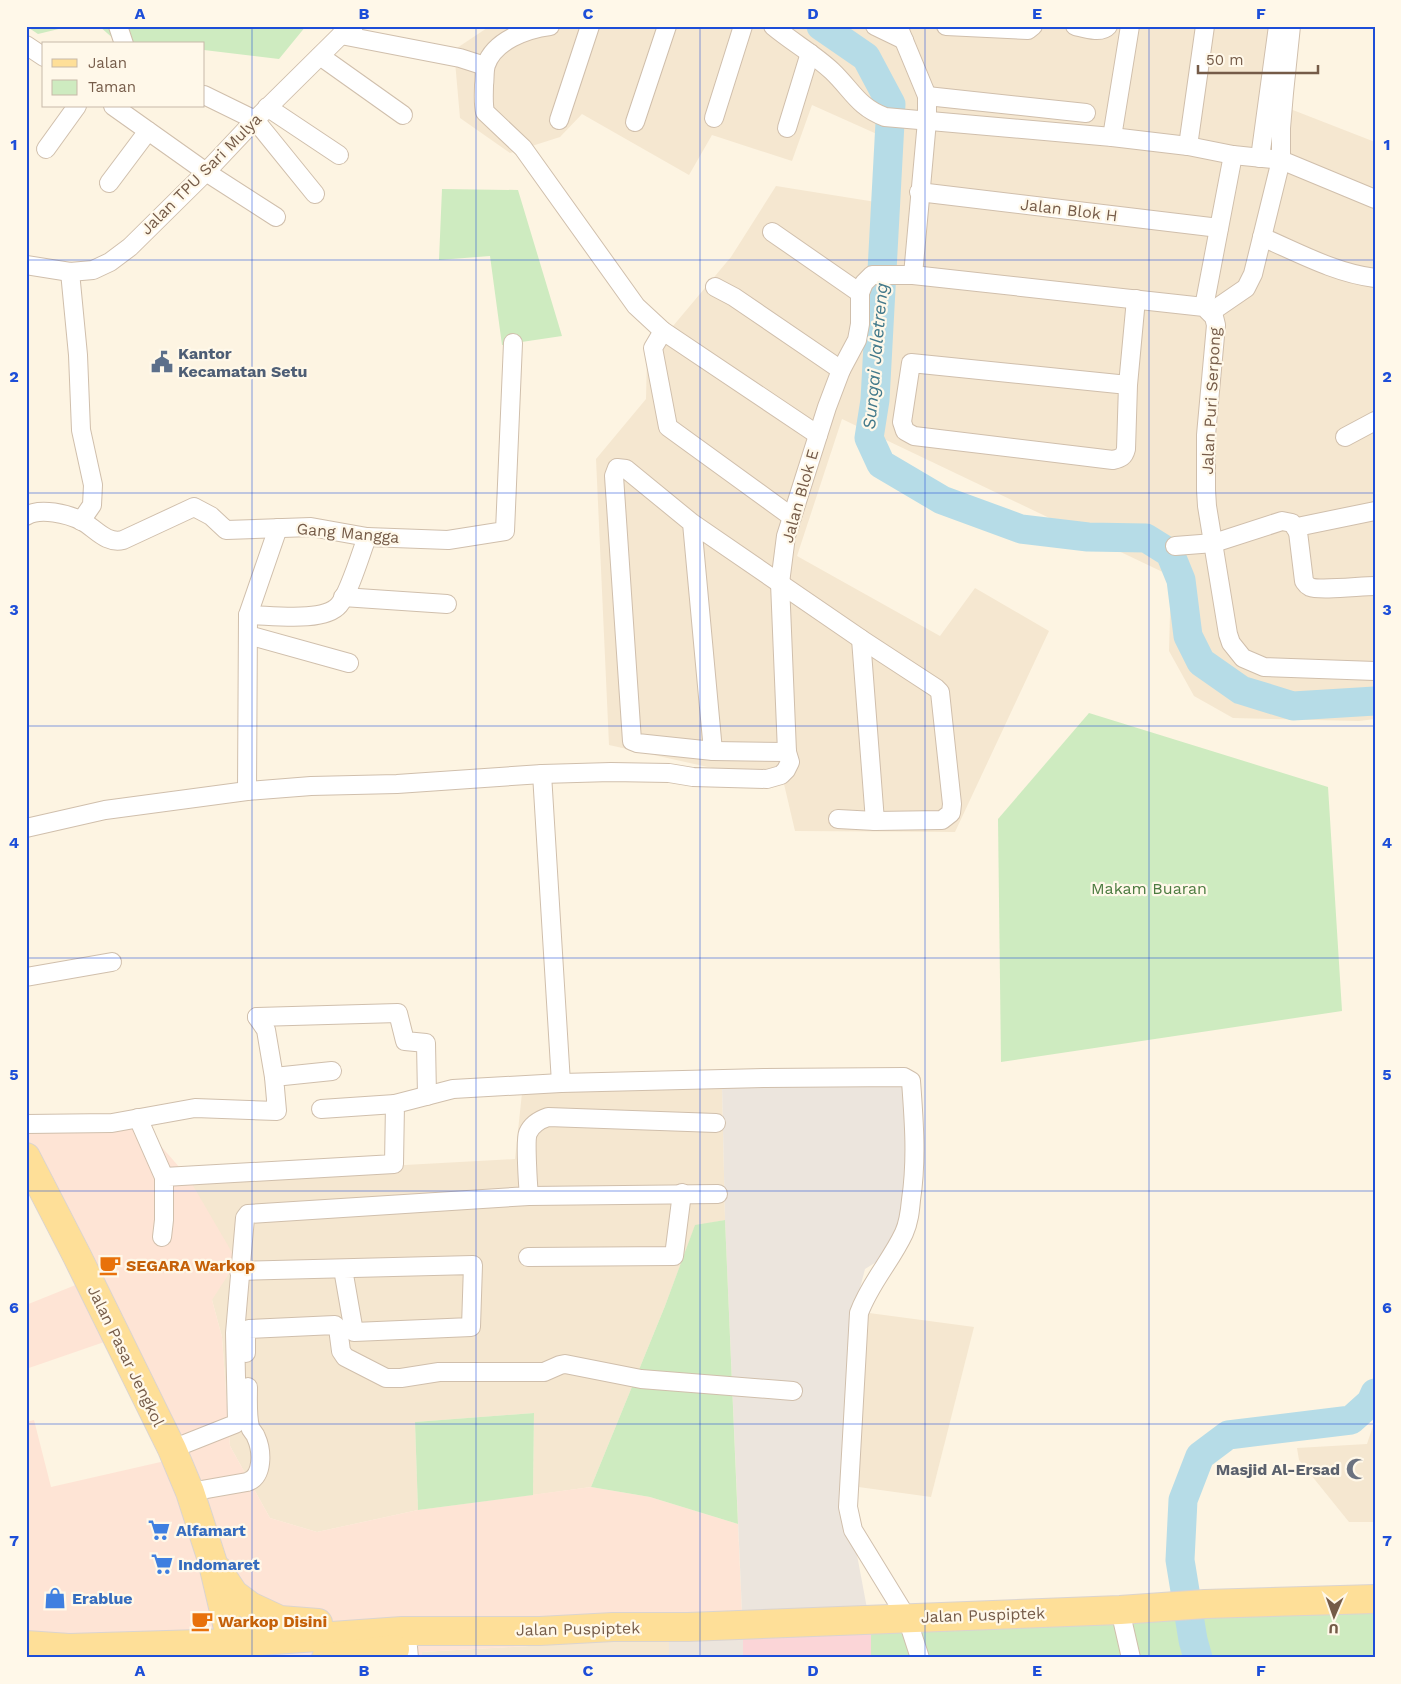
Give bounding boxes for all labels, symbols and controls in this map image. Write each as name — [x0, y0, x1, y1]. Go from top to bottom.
text: A — [135, 4, 146, 23]
text: B — [359, 4, 370, 23]
text: C — [583, 4, 594, 23]
text: D — [807, 4, 819, 23]
text: E — [1032, 4, 1042, 23]
text: F — [1256, 4, 1266, 23]
legend — [42, 42, 205, 108]
scale bar — [1198, 42, 1318, 74]
text: 50 m — [1206, 51, 1243, 69]
text: Jalan — [88, 54, 127, 72]
text: Taman — [88, 78, 136, 96]
street label: Jalan TPU Sari Mulya — [137, 110, 265, 238]
text: 1 — [11, 135, 17, 154]
text: 1 — [1384, 135, 1390, 154]
street label: Jalan Blok H — [1019, 195, 1119, 225]
water label: Sungai Jaletreng — [858, 282, 892, 430]
street label: Jalan Puri Serpong — [1198, 327, 1224, 475]
place label: Kantor Kecamatan Setu — [178, 344, 307, 381]
public building icon: Kantor Kecamatan Setu — [149, 349, 175, 375]
text: 2 — [9, 367, 19, 386]
text: 2 — [1382, 367, 1392, 386]
street label: Jalan Blok E — [778, 447, 822, 545]
street label: Gang Mangga — [296, 519, 400, 547]
text: 3 — [9, 600, 19, 619]
text: 3 — [1382, 600, 1392, 619]
text: 4 — [9, 833, 19, 852]
text: 4 — [1382, 833, 1392, 852]
park label: Makam Buaran — [1091, 879, 1207, 898]
text: 5 — [9, 1065, 19, 1084]
text: 5 — [1382, 1065, 1392, 1084]
cafe icon: SEGARA Warkop — [97, 1252, 123, 1278]
place label: SEGARA Warkop — [126, 1256, 255, 1275]
street label: Jalan Pasar Jengkol — [84, 1282, 168, 1430]
text: 6 — [9, 1298, 19, 1317]
text: 6 — [1382, 1298, 1392, 1317]
mosque icon: Masjid Al-Ersad — [1344, 1456, 1370, 1482]
place label: Masjid Al-Ersad — [1216, 1460, 1340, 1479]
supermarket icon: Alfamart — [146, 1517, 172, 1543]
place label: Alfamart — [176, 1521, 246, 1540]
text: 7 — [9, 1531, 19, 1550]
text: 7 — [1382, 1531, 1392, 1550]
supermarket icon: Indomaret — [149, 1551, 175, 1577]
place label: Indomaret — [178, 1555, 260, 1574]
shop icon: Erablue — [42, 1585, 68, 1611]
place label: Erablue — [72, 1589, 133, 1608]
north arrow — [1308, 1592, 1358, 1642]
street label: Jalan Puspiptek — [921, 1603, 1045, 1627]
cafe icon: Warkop Disini — [189, 1608, 215, 1634]
place label: Warkop Disini — [218, 1612, 327, 1631]
street label: Jalan Puspiptek — [516, 1618, 640, 1640]
text: U — [1328, 1621, 1339, 1637]
text: A — [135, 1661, 146, 1680]
text: B — [359, 1661, 370, 1680]
text: C — [583, 1661, 594, 1680]
text: D — [807, 1661, 819, 1680]
text: E — [1032, 1661, 1042, 1680]
text: F — [1256, 1661, 1266, 1680]

